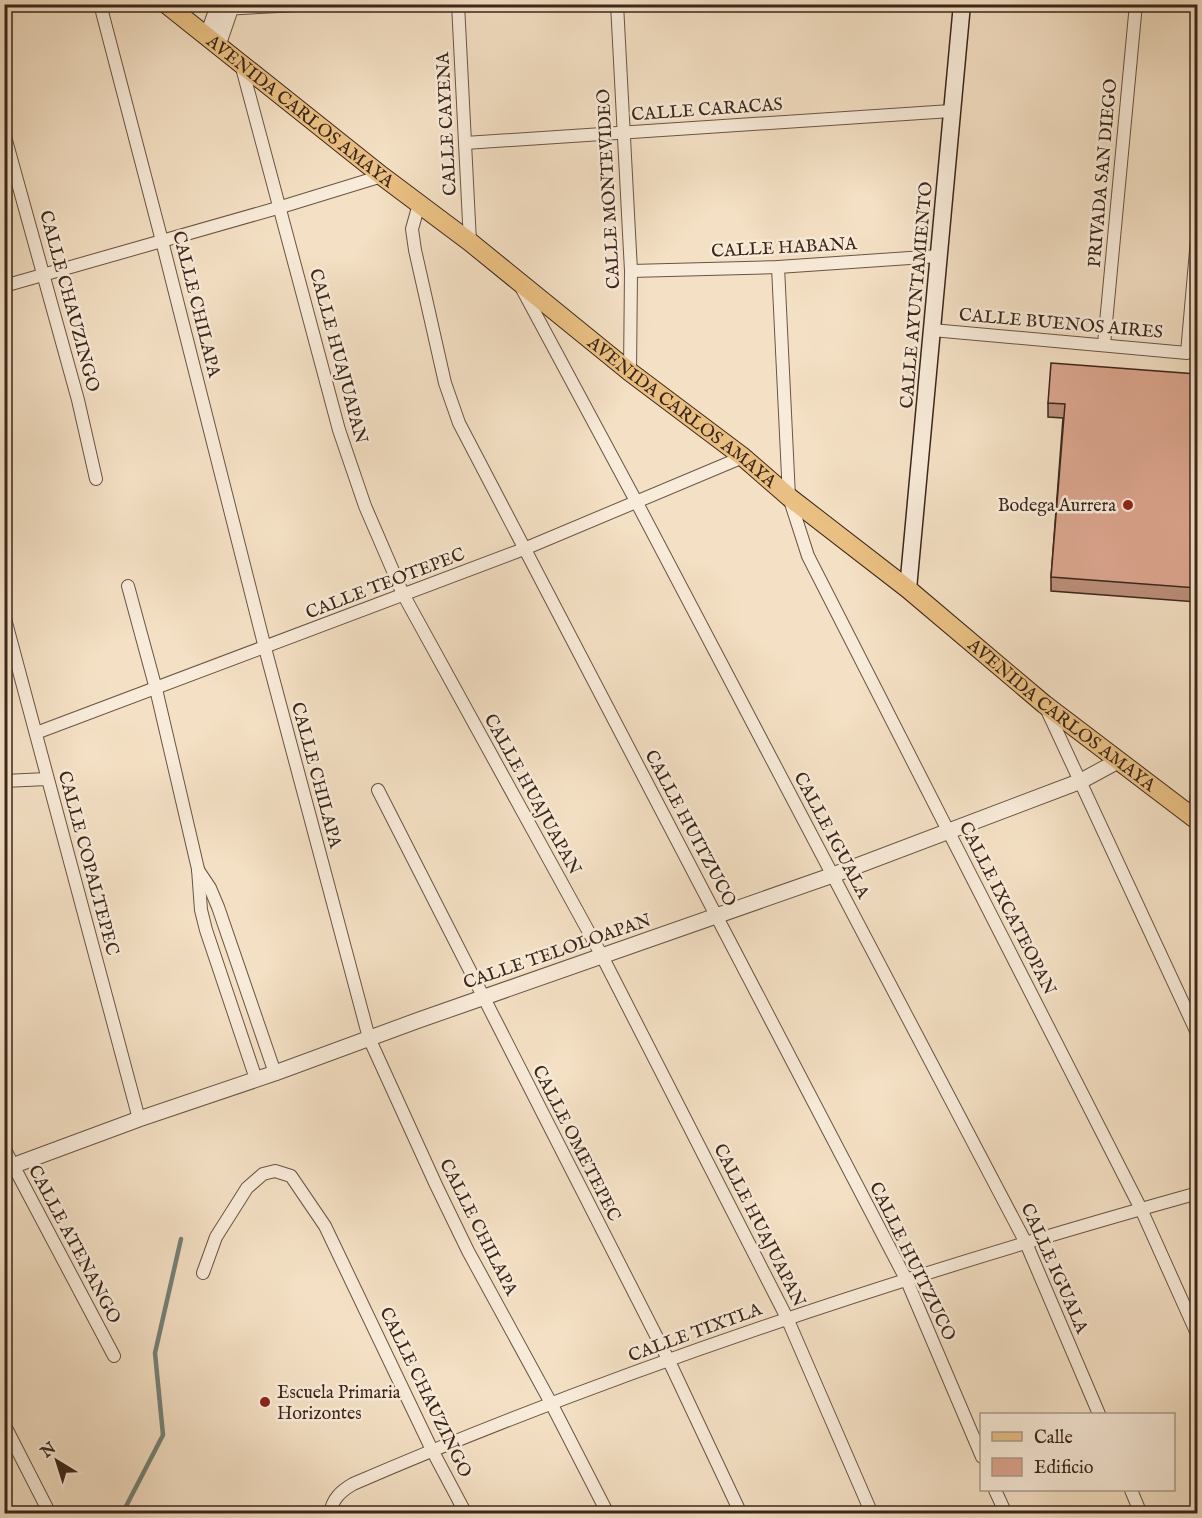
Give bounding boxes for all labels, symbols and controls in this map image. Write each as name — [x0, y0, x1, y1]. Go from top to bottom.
street label: AVENIDA CARLOS AMAYA — [200, 30, 399, 195]
street label: CALLE CAYENA — [432, 51, 463, 196]
street label: PRIVADA SAN DIEGO — [1084, 78, 1123, 269]
street label: CALLE MONTEVIDEO — [593, 88, 626, 290]
street label: CALLE CARACAS — [631, 94, 784, 127]
street label: CALLE AYUNTAMIENTO — [896, 181, 939, 410]
street label: CALLE CHAUZINGO — [33, 208, 104, 395]
street label: CALLE CHILAPA — [166, 229, 225, 381]
street label: CALLE HABANA — [711, 233, 858, 264]
street label: CALLE HUAJUAPAN — [303, 266, 372, 447]
street label: CALLE BUENOS AIRES — [958, 304, 1164, 345]
street label: AVENIDA CARLOS AMAYA — [581, 331, 781, 494]
place label: Bodega Aurrera — [998, 495, 1116, 518]
marker: Bodega Aurrera — [1121, 498, 1135, 512]
street label: CALLE TEOTEPEC — [303, 543, 469, 625]
street label: AVENIDA CARLOS AMAYA — [962, 634, 1160, 798]
street label: CALLE CHILAPA — [285, 700, 346, 852]
street label: CALLE HUAJUAPAN — [478, 710, 586, 880]
street label: CALLE HUITZUCO — [639, 746, 741, 911]
street label: CALLE IGUALA — [788, 768, 874, 904]
street label: CALLE COPALTEPEC — [52, 769, 123, 958]
street label: CALLE IXCATEOPAN — [953, 818, 1061, 1000]
street label: CALLE TELOLOAPAN — [461, 909, 655, 995]
street label: CALLE OMETEPEC — [526, 1062, 625, 1226]
street label: CALLE HUAJUAPAN — [707, 1140, 810, 1312]
street label: CALLE CHILAPA — [433, 1156, 522, 1300]
street label: CALLE ATENANGO — [22, 1162, 125, 1328]
street label: CALLE HUITZUCO — [863, 1178, 960, 1345]
street label: CALLE IGUALA — [1015, 1200, 1093, 1338]
street label: CALLE TIXTLA — [626, 1298, 766, 1368]
street label: CALLE CHAUZINGO — [373, 1304, 476, 1482]
place label: Escuela Primaria Horizontes — [277, 1382, 401, 1426]
marker: Escuela Primaria Horizontes — [258, 1395, 272, 1409]
legend — [980, 1413, 1175, 1491]
text: Calle — [1034, 1427, 1073, 1450]
north arrow — [27, 1431, 87, 1491]
text: N — [37, 1439, 61, 1464]
text: Edificio — [1034, 1457, 1094, 1480]

